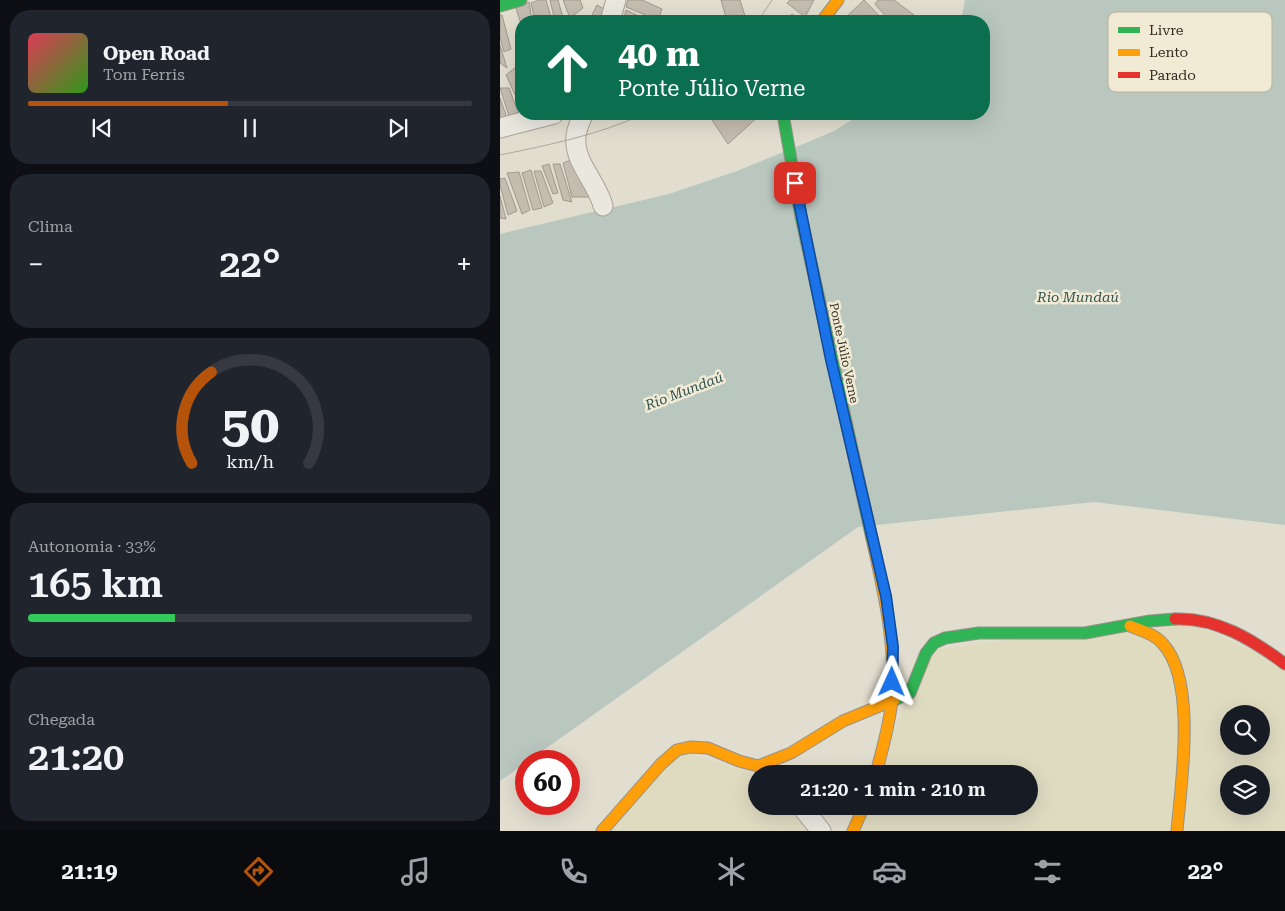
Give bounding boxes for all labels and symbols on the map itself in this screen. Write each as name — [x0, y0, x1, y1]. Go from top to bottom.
legend — [1108, 12, 1272, 92]
text: Livre — [1149, 22, 1184, 38]
text: Lento — [1149, 44, 1188, 60]
text: Parado — [1149, 67, 1196, 83]
pin — [774, 162, 816, 204]
water label: Rio Mundaú — [1036, 289, 1119, 305]
street label: Ponte Júlio Verne — [827, 302, 862, 405]
water label: Rio Mundaú — [642, 369, 725, 413]
position arrow — [865, 655, 917, 707]
speed limit sign: 60 — [515, 750, 580, 815]

